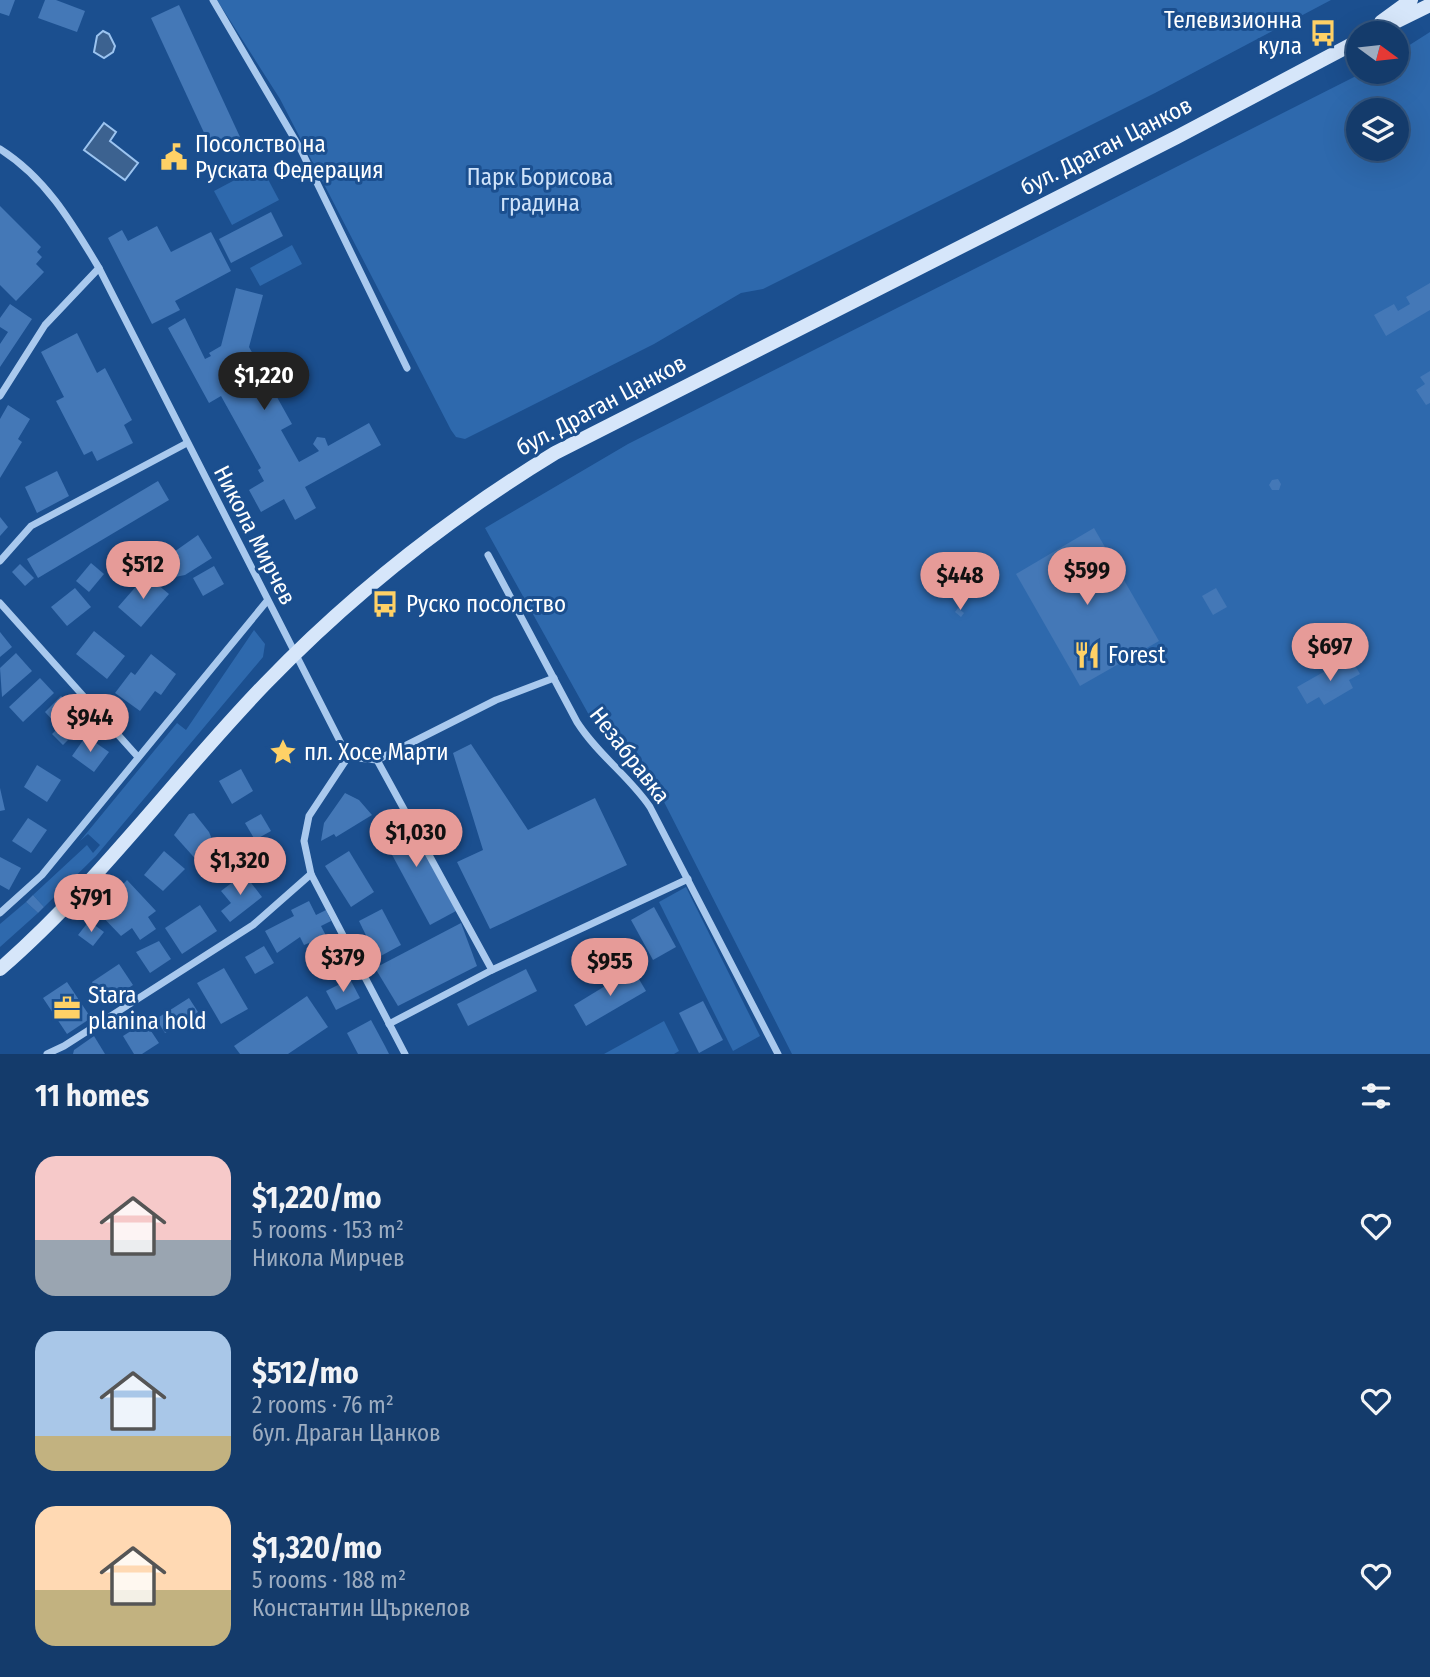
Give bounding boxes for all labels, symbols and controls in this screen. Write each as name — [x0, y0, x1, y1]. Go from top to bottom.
place label: Телевизионна кула — [1164, 6, 1302, 60]
bus stop icon: Телевизионна кула — [1308, 18, 1338, 48]
north arrow — [1346, 21, 1409, 84]
map controls — [1346, 21, 1409, 161]
street label: бул. Драган Цанков — [1016, 91, 1196, 201]
button: layers — [1346, 98, 1409, 161]
place label: Посолство на Руската Федерация — [195, 130, 384, 184]
public building icon: Посолство на Руската Федерация — [159, 142, 189, 172]
park label: Парк Борисова градина — [467, 163, 613, 217]
street label: бул. Драган Цанков — [511, 348, 691, 462]
pin: $1,220 — [207, 352, 321, 412]
text: $1,220 — [234, 361, 294, 389]
street label: Никола Мирчев — [208, 461, 302, 609]
pin: $512 — [102, 542, 184, 601]
pin: $599 — [1046, 548, 1128, 607]
text: $512 — [122, 550, 164, 578]
pin: $448 — [919, 552, 1001, 612]
text: $599 — [1064, 556, 1110, 584]
text: $448 — [936, 561, 984, 589]
bus stop icon: Руско посолство — [370, 589, 400, 619]
place label: Руско посолство — [406, 590, 566, 618]
pin: $697 — [1289, 624, 1371, 683]
text: $697 — [1308, 632, 1352, 660]
restaurant icon: Forest — [1072, 640, 1102, 670]
place label: Forest — [1108, 641, 1166, 669]
pin: $944 — [49, 694, 131, 754]
street label: Незабравка — [584, 701, 676, 809]
text: $944 — [67, 703, 113, 731]
place icon: пл. Хосе Марти — [268, 737, 298, 767]
place label: пл. Хосе Марти — [304, 738, 449, 766]
pin: $1,030 — [359, 810, 473, 869]
text: $1,030 — [386, 818, 447, 846]
pin: $1,320 — [183, 838, 297, 897]
text: $1,320 — [210, 846, 270, 874]
pin: $791 — [50, 874, 132, 934]
text: $791 — [70, 883, 112, 911]
pin: $379 — [302, 934, 384, 994]
pin: $955 — [569, 939, 651, 998]
text: $379 — [321, 943, 365, 971]
text: $955 — [587, 947, 633, 975]
place label: Stara planina hold — [88, 981, 207, 1035]
office icon: Stara planina hold — [52, 993, 82, 1023]
icon: filters — [1357, 1077, 1395, 1115]
text: 11 homes — [35, 1078, 149, 1114]
text: $1,220/mo — [252, 1180, 382, 1216]
icon: home — [91, 1184, 175, 1268]
icon: heart — [1357, 1207, 1395, 1245]
text: 5 rooms · 153 m² — [252, 1216, 404, 1244]
text: Никола Мирчев — [252, 1244, 404, 1272]
text: $512/mo — [252, 1355, 359, 1391]
icon: home — [91, 1359, 175, 1443]
icon: heart — [1357, 1382, 1395, 1420]
text: 2 rooms · 76 m² — [252, 1391, 394, 1419]
text: бул. Драган Цанков — [252, 1419, 441, 1447]
text: $1,320/mo — [252, 1530, 382, 1566]
icon: home — [91, 1534, 175, 1618]
icon: heart — [1357, 1557, 1395, 1595]
text: 5 rooms · 188 m² — [252, 1566, 406, 1594]
text: Константин Щъркелов — [252, 1594, 470, 1622]

